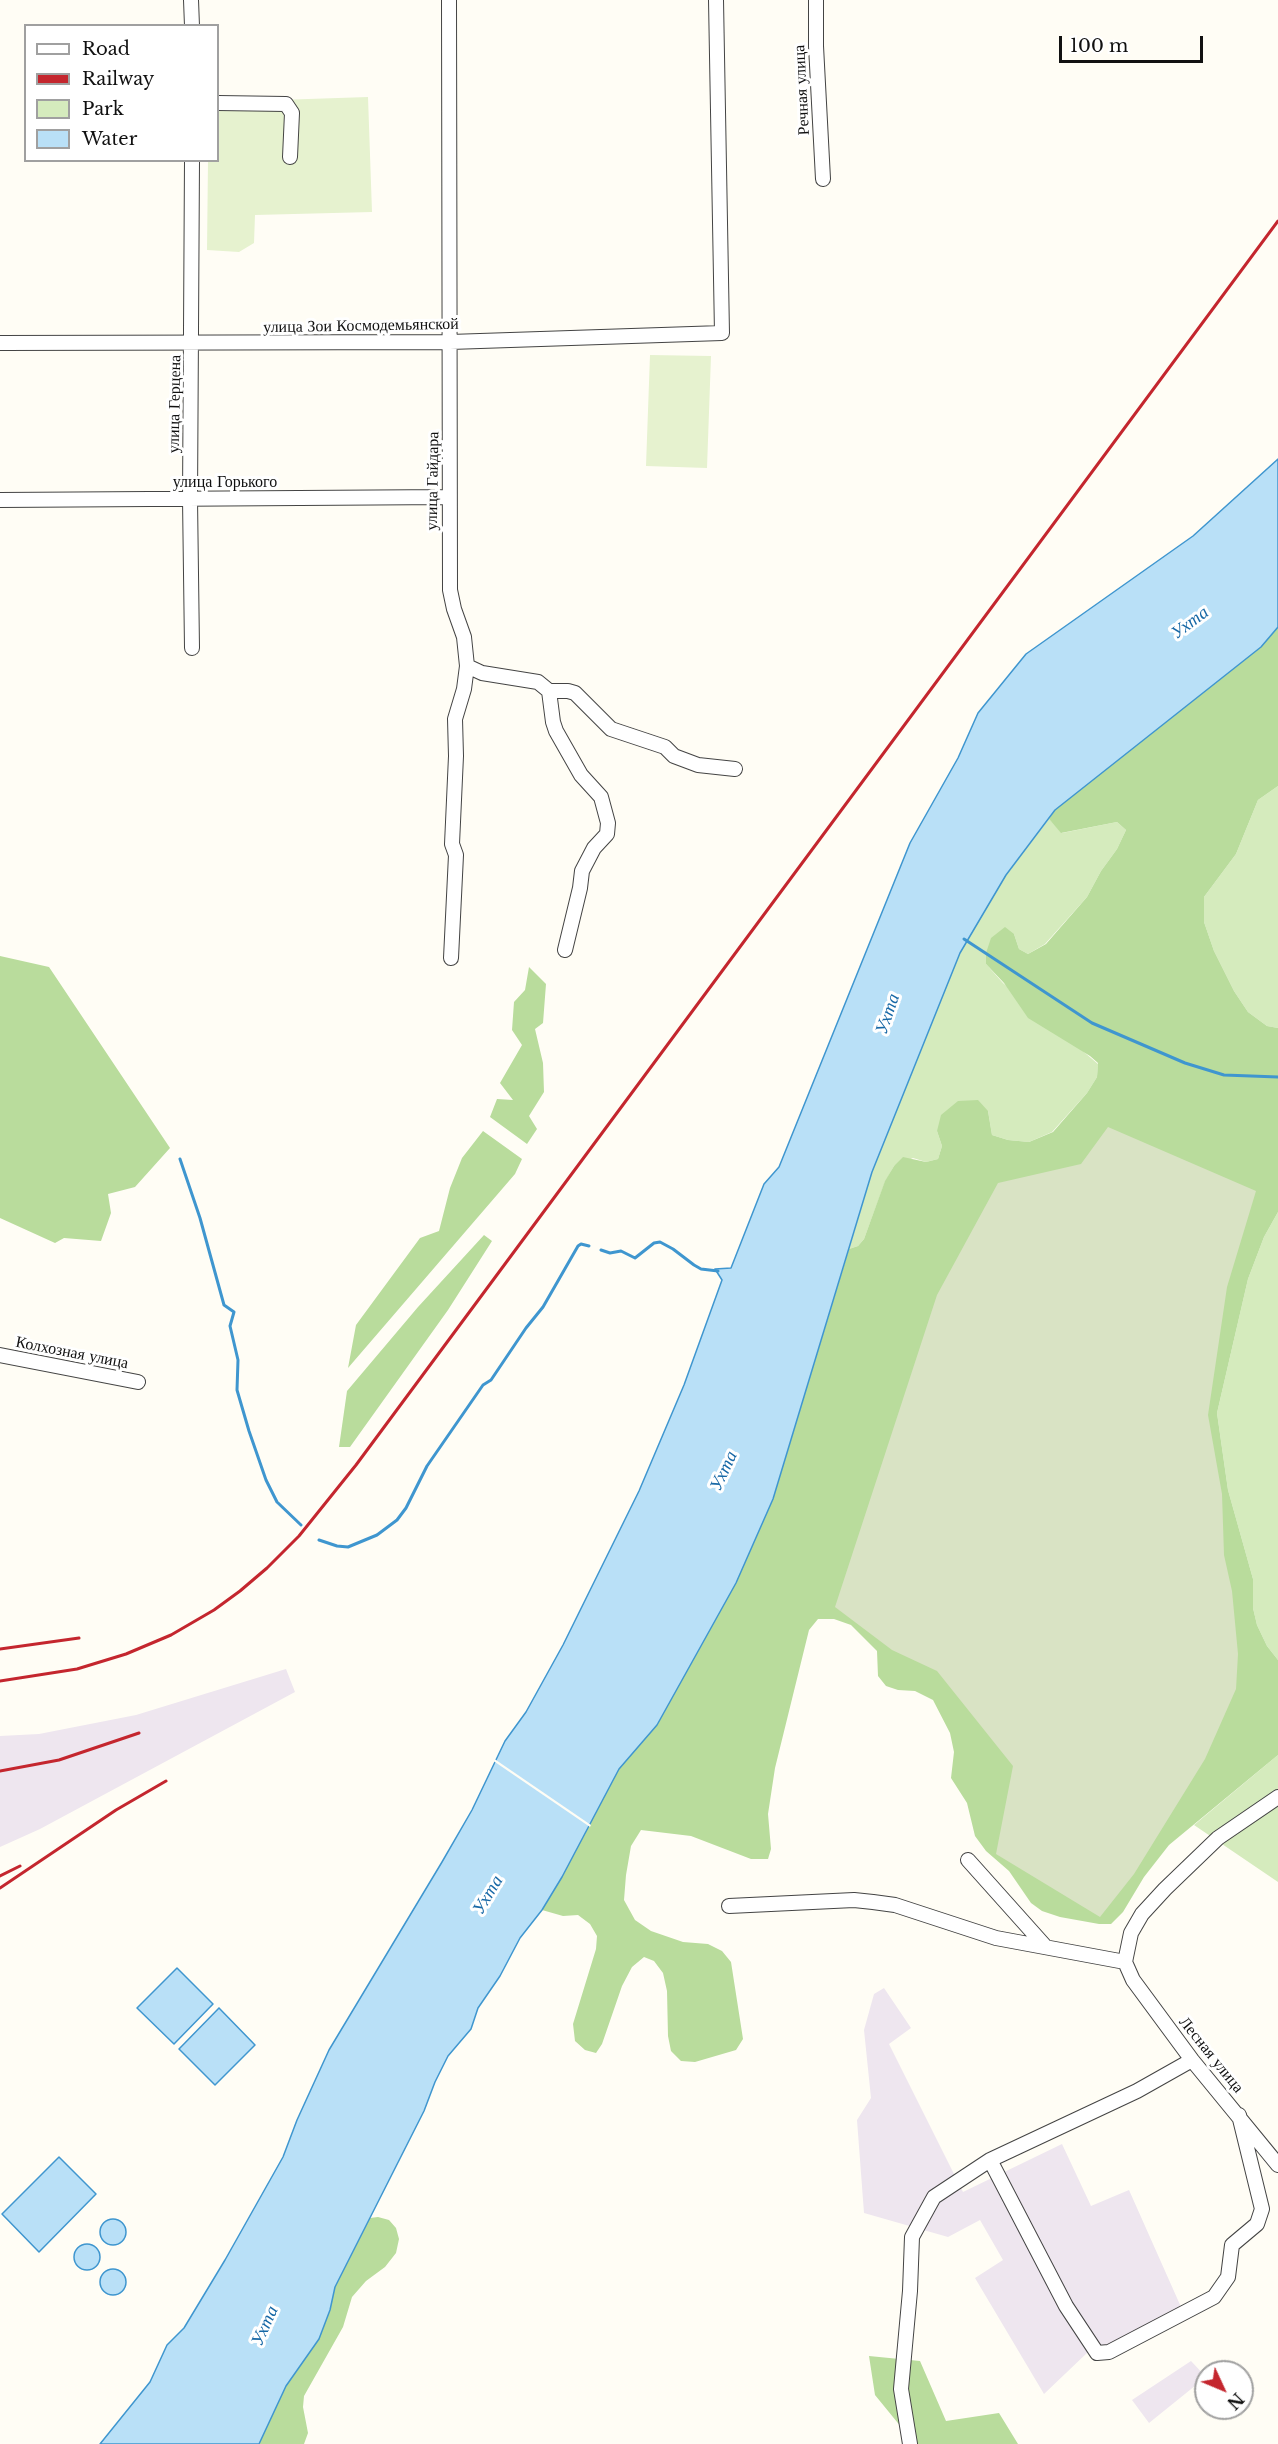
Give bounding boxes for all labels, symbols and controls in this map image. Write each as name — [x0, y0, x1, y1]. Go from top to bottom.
legend — [24, 24, 219, 162]
scale bar — [1062, 24, 1206, 62]
text: 100 m — [1070, 35, 1128, 57]
text: Road — [82, 38, 130, 60]
street label: Речная улица — [790, 44, 814, 136]
text: Railway — [82, 68, 154, 90]
text: Park — [82, 98, 124, 120]
text: Water — [82, 128, 137, 150]
street label: улица Зои Космодемьянской — [263, 315, 459, 337]
street label: улица Герцена — [165, 355, 185, 453]
street label: улица Гайдара — [423, 431, 443, 531]
street label: улица Горького — [173, 472, 277, 492]
water label: Ухта — [1167, 602, 1213, 644]
water label: Ухта — [871, 991, 905, 1037]
street label: Колхозная улица — [14, 1333, 130, 1373]
water label: Ухта — [705, 1448, 743, 1494]
water label: Ухта — [468, 1872, 508, 1918]
street label: Лесная улица — [1174, 2013, 1248, 2097]
water label: Ухта — [247, 2303, 283, 2349]
north arrow — [1194, 2360, 1254, 2420]
text: N — [1223, 2389, 1248, 2413]

